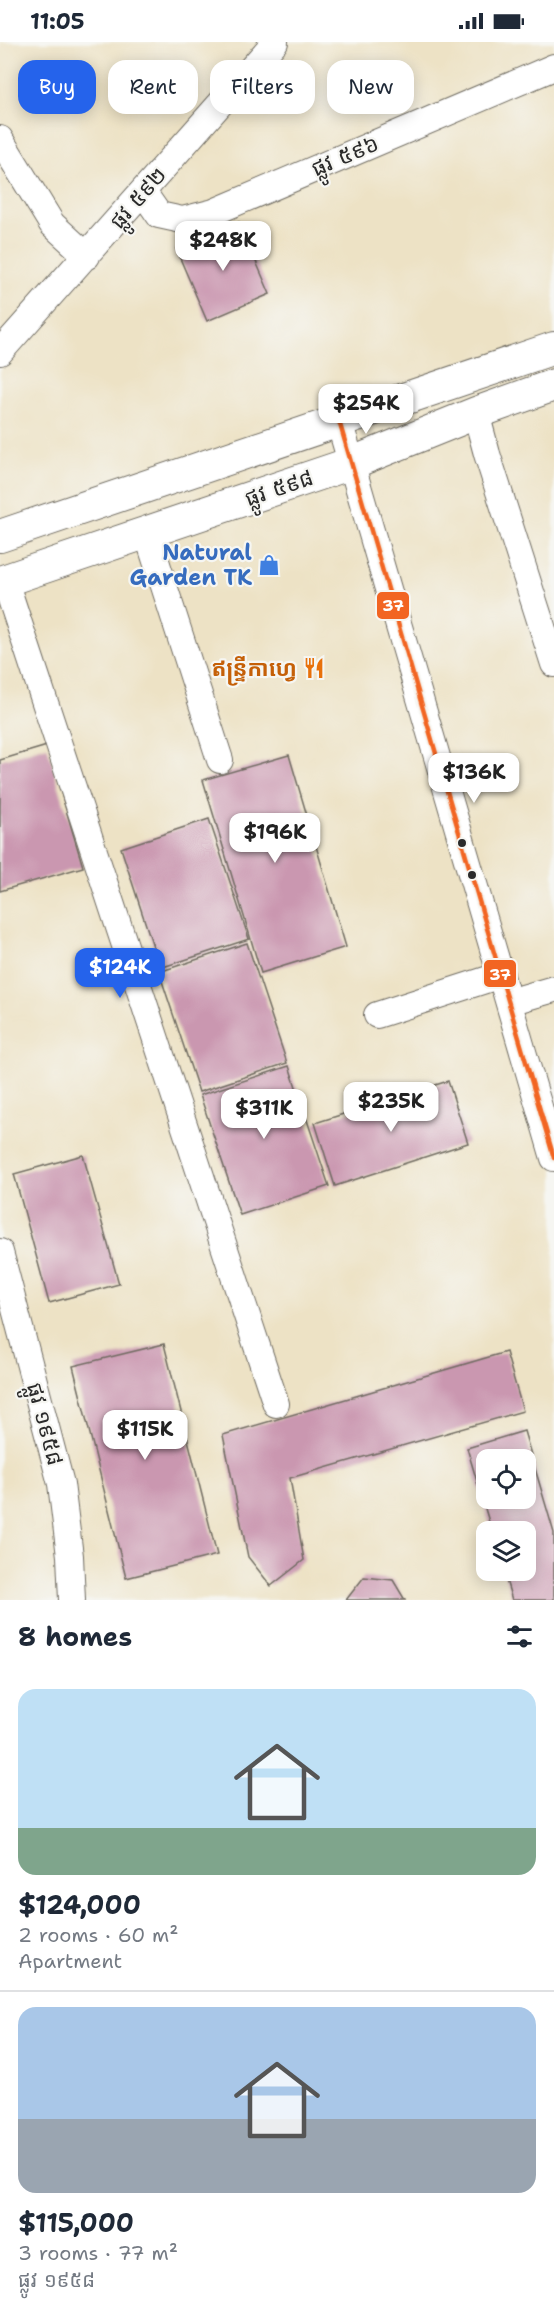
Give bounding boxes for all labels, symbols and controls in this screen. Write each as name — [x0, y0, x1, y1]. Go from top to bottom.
text: 11:05 — [30, 7, 85, 36]
chip: Buy — [18, 60, 96, 114]
chip: Rent — [108, 60, 198, 114]
chip: Filters — [210, 60, 315, 114]
chip: New — [327, 60, 414, 114]
street label: ផ្លូវ ៥៩៦ — [307, 129, 385, 188]
street label: ផ្លូវ ៥៩២ — [103, 161, 177, 239]
pin: $248K — [181, 221, 265, 272]
text: $248K — [189, 227, 257, 253]
pin: $254K — [324, 384, 408, 435]
text: $254K — [332, 390, 400, 416]
street label: ផ្លូវ ៥៩៨ — [241, 463, 319, 518]
place label: Natural Garden TK — [130, 538, 252, 592]
shop icon: Natural Garden TK — [257, 553, 281, 577]
line badge: 37 — [376, 591, 410, 620]
text: 37 — [382, 595, 404, 616]
place label: ឥន្ទ្រីកាហ្វេ — [212, 654, 297, 686]
restaurant icon: ឥន្ទ្រីកាហ្វេ — [302, 656, 326, 680]
pin: $136K — [432, 753, 516, 804]
text: $136K — [442, 759, 506, 785]
pin: $196K — [233, 813, 317, 864]
text: $196K — [243, 819, 307, 845]
unlabelled marker — [456, 837, 468, 849]
unlabelled marker — [466, 869, 478, 881]
pin: $124K — [78, 948, 162, 999]
text: $124K — [89, 954, 151, 980]
line badge: 37 — [483, 959, 517, 988]
text: 37 — [489, 964, 511, 985]
pin: $235K — [349, 1082, 433, 1133]
text: $235K — [357, 1088, 425, 1114]
pin: $311K — [222, 1089, 306, 1140]
text: $311K — [235, 1095, 293, 1121]
street label: ផ្លូវ ១៩៥៨ — [15, 1379, 70, 1470]
pin: $115K — [103, 1410, 187, 1461]
text: $115K — [117, 1416, 173, 1442]
map controls — [476, 1449, 536, 1581]
button: locate — [476, 1449, 536, 1509]
button: layers — [476, 1521, 536, 1581]
text: 8 homes — [18, 1619, 132, 1654]
icon: filters — [503, 1620, 536, 1653]
icon: home — [223, 1728, 331, 1836]
text: $124,000 — [18, 1887, 141, 1922]
text: 2 rooms · 60 m² — [18, 1922, 178, 1948]
text: Apartment — [18, 1948, 122, 1974]
icon: home — [223, 2046, 331, 2154]
text: $115,000 — [18, 2205, 134, 2240]
text: 3 rooms · 77 m² — [18, 2240, 178, 2266]
text: ផ្លូវ ១៩៥៨ — [18, 2267, 95, 2293]

